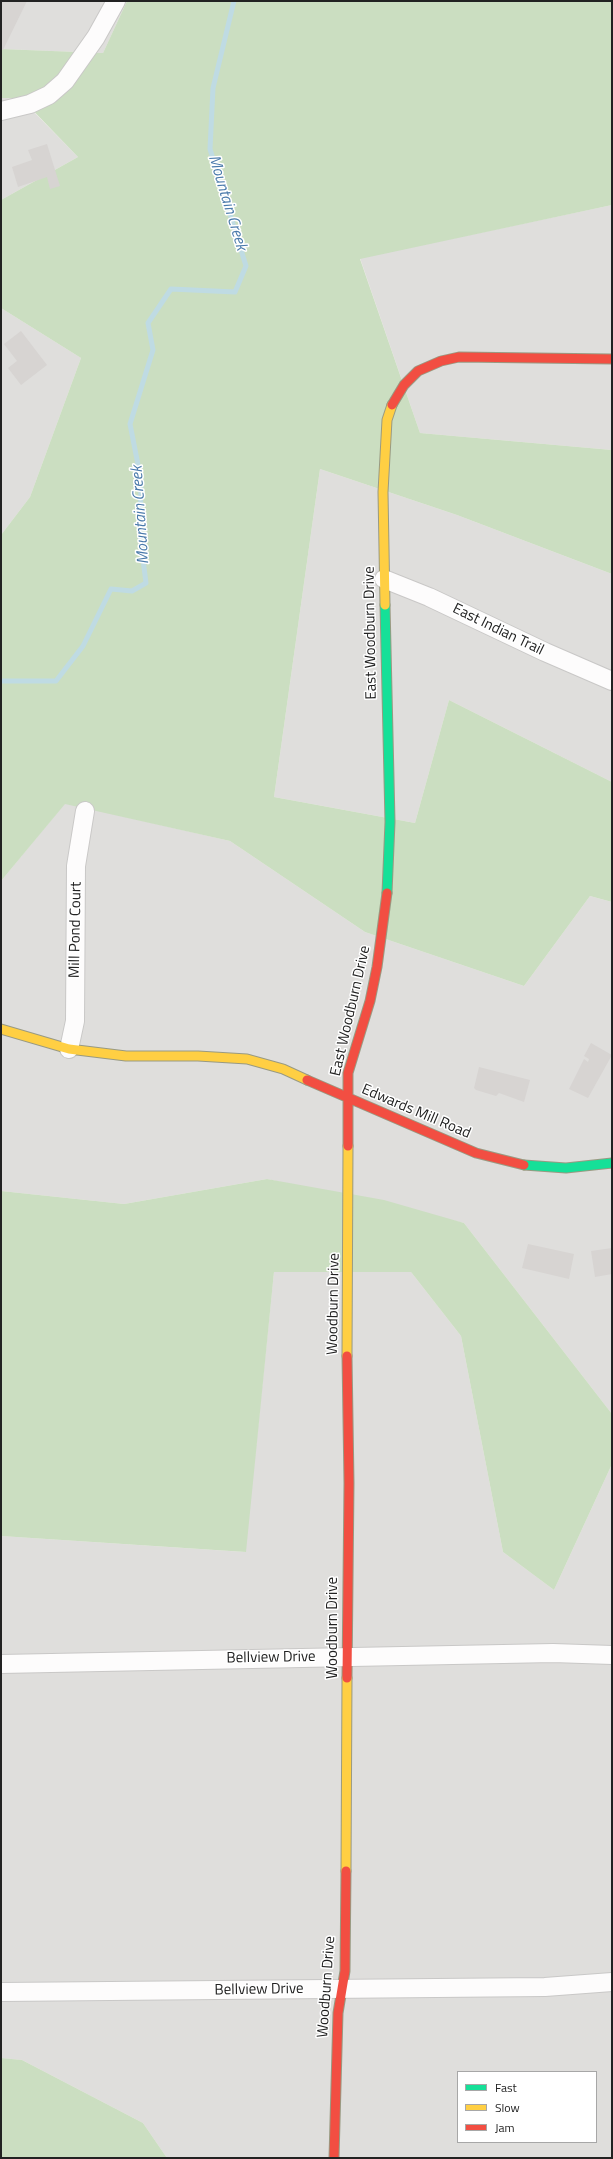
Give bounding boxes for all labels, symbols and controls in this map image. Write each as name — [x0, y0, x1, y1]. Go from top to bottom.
water label: Mountain Creek — [203, 153, 251, 253]
water label: Mountain Creek — [128, 465, 154, 565]
street label: East Woodburn Drive — [361, 566, 381, 700]
street label: East Indian Trail — [449, 600, 547, 660]
street label: Mill Pond Court — [66, 882, 86, 978]
street label: East Woodburn Drive — [327, 944, 375, 1078]
street label: Edwards Mill Road — [359, 1081, 473, 1143]
street label: Woodburn Drive — [324, 1253, 344, 1355]
street label: Woodburn Drive — [324, 1577, 342, 1679]
street label: Bellview Drive — [226, 1648, 316, 1668]
street label: Woodburn Drive — [314, 1936, 340, 2038]
street label: Bellview Drive — [214, 1980, 304, 2000]
legend — [457, 2071, 597, 2143]
text: Fast — [495, 2078, 517, 2097]
text: Slow — [495, 2098, 520, 2117]
text: Jam — [495, 2118, 515, 2137]

